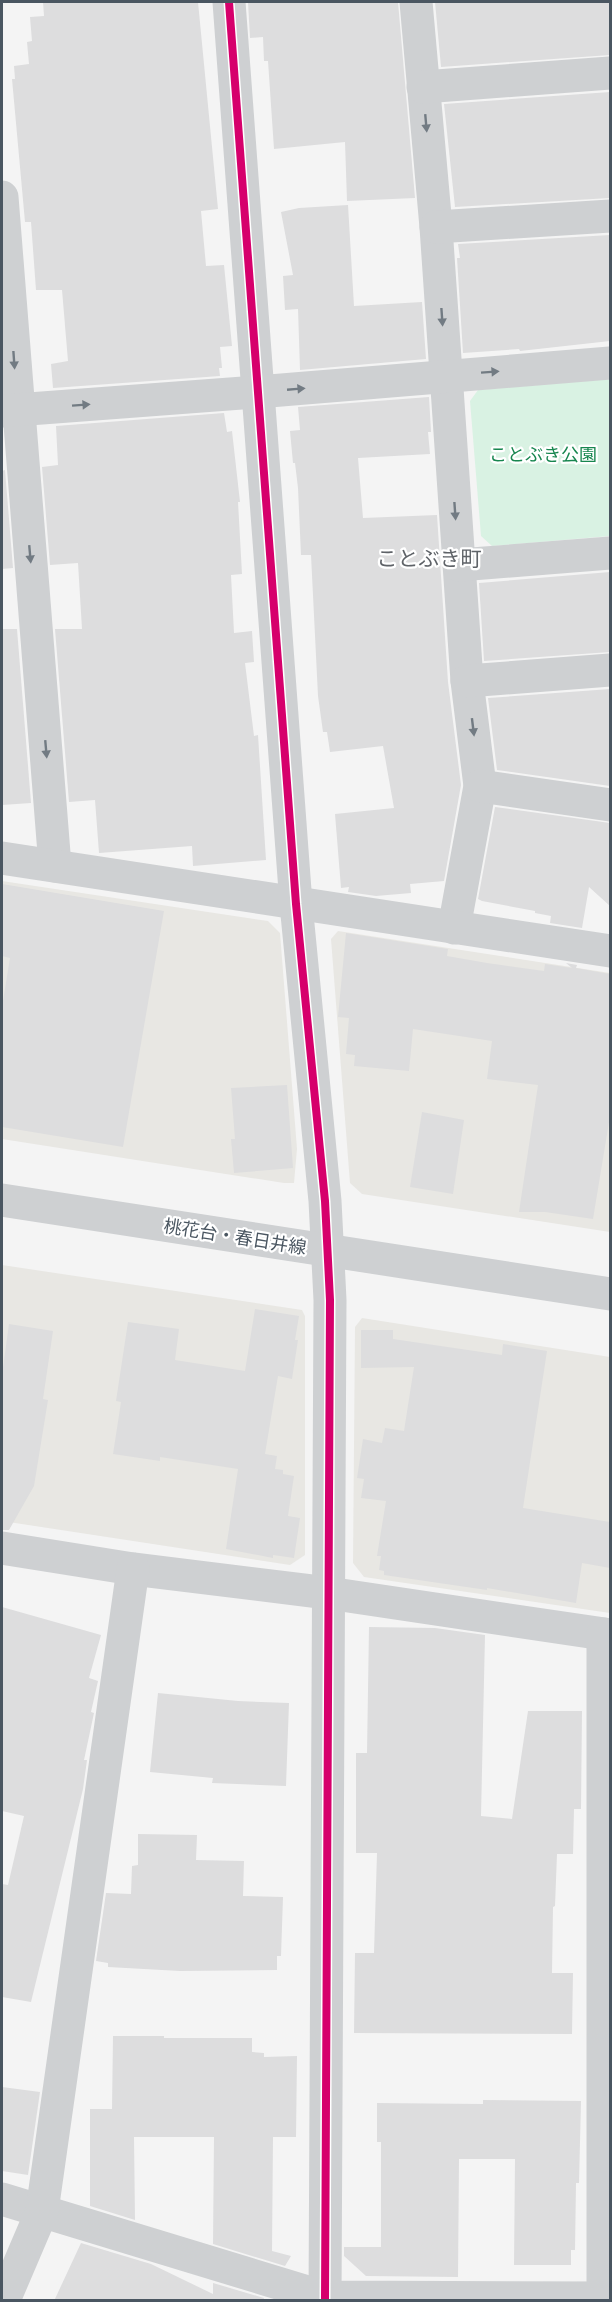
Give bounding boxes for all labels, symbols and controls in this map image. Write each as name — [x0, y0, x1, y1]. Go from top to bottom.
one-way arrow — [421, 113, 431, 132]
one-way arrow — [437, 307, 447, 326]
one-way arrow — [9, 351, 19, 370]
one-way arrow — [481, 367, 500, 377]
one-way arrow — [287, 384, 306, 394]
one-way arrow — [71, 400, 90, 410]
park label: ことぶき公園 — [489, 443, 597, 467]
one-way arrow — [451, 502, 460, 521]
one-way arrow — [25, 545, 35, 564]
district label: ことぶき町 — [377, 545, 482, 573]
one-way arrow — [468, 717, 477, 736]
one-way arrow — [41, 739, 51, 758]
street label: 桃花台・春日井線 — [162, 1214, 308, 1260]

